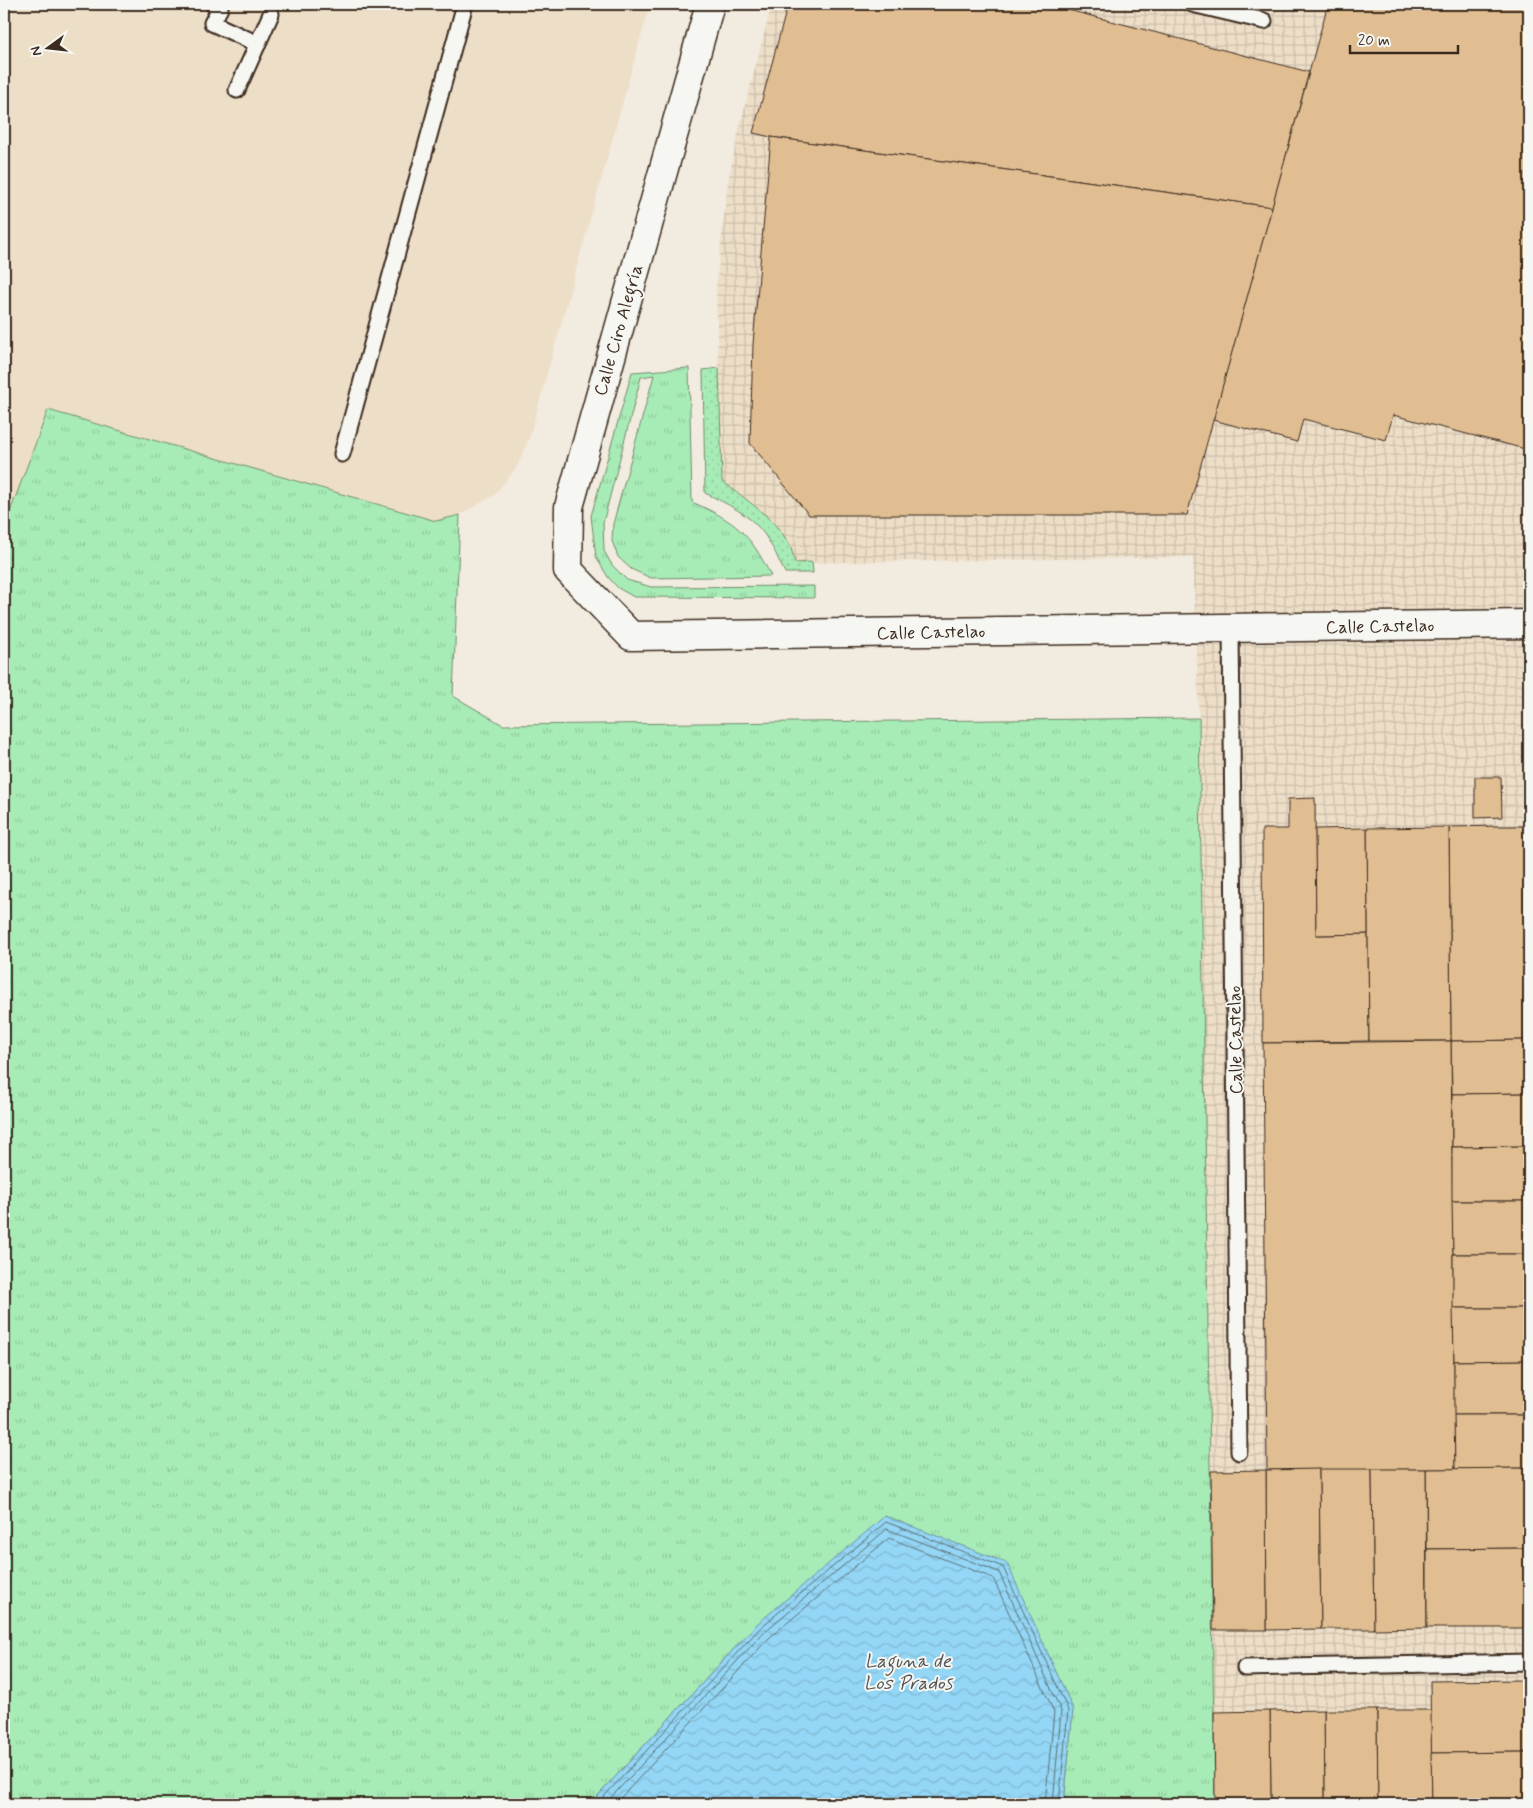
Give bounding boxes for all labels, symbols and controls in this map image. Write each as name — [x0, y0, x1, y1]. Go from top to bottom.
north arrow — [22, 22, 72, 72]
scale bar — [1350, 22, 1458, 54]
text: 20 m — [1358, 31, 1390, 51]
text: N — [27, 44, 46, 58]
street label: Calle Ciro Alegría — [589, 262, 651, 399]
street label: Calle Castelao — [1325, 614, 1435, 640]
street label: Calle Castelao — [876, 620, 986, 646]
street label: Calle Castelao — [1223, 985, 1249, 1095]
water label: Laguna de Los Prados — [864, 1649, 954, 1696]

